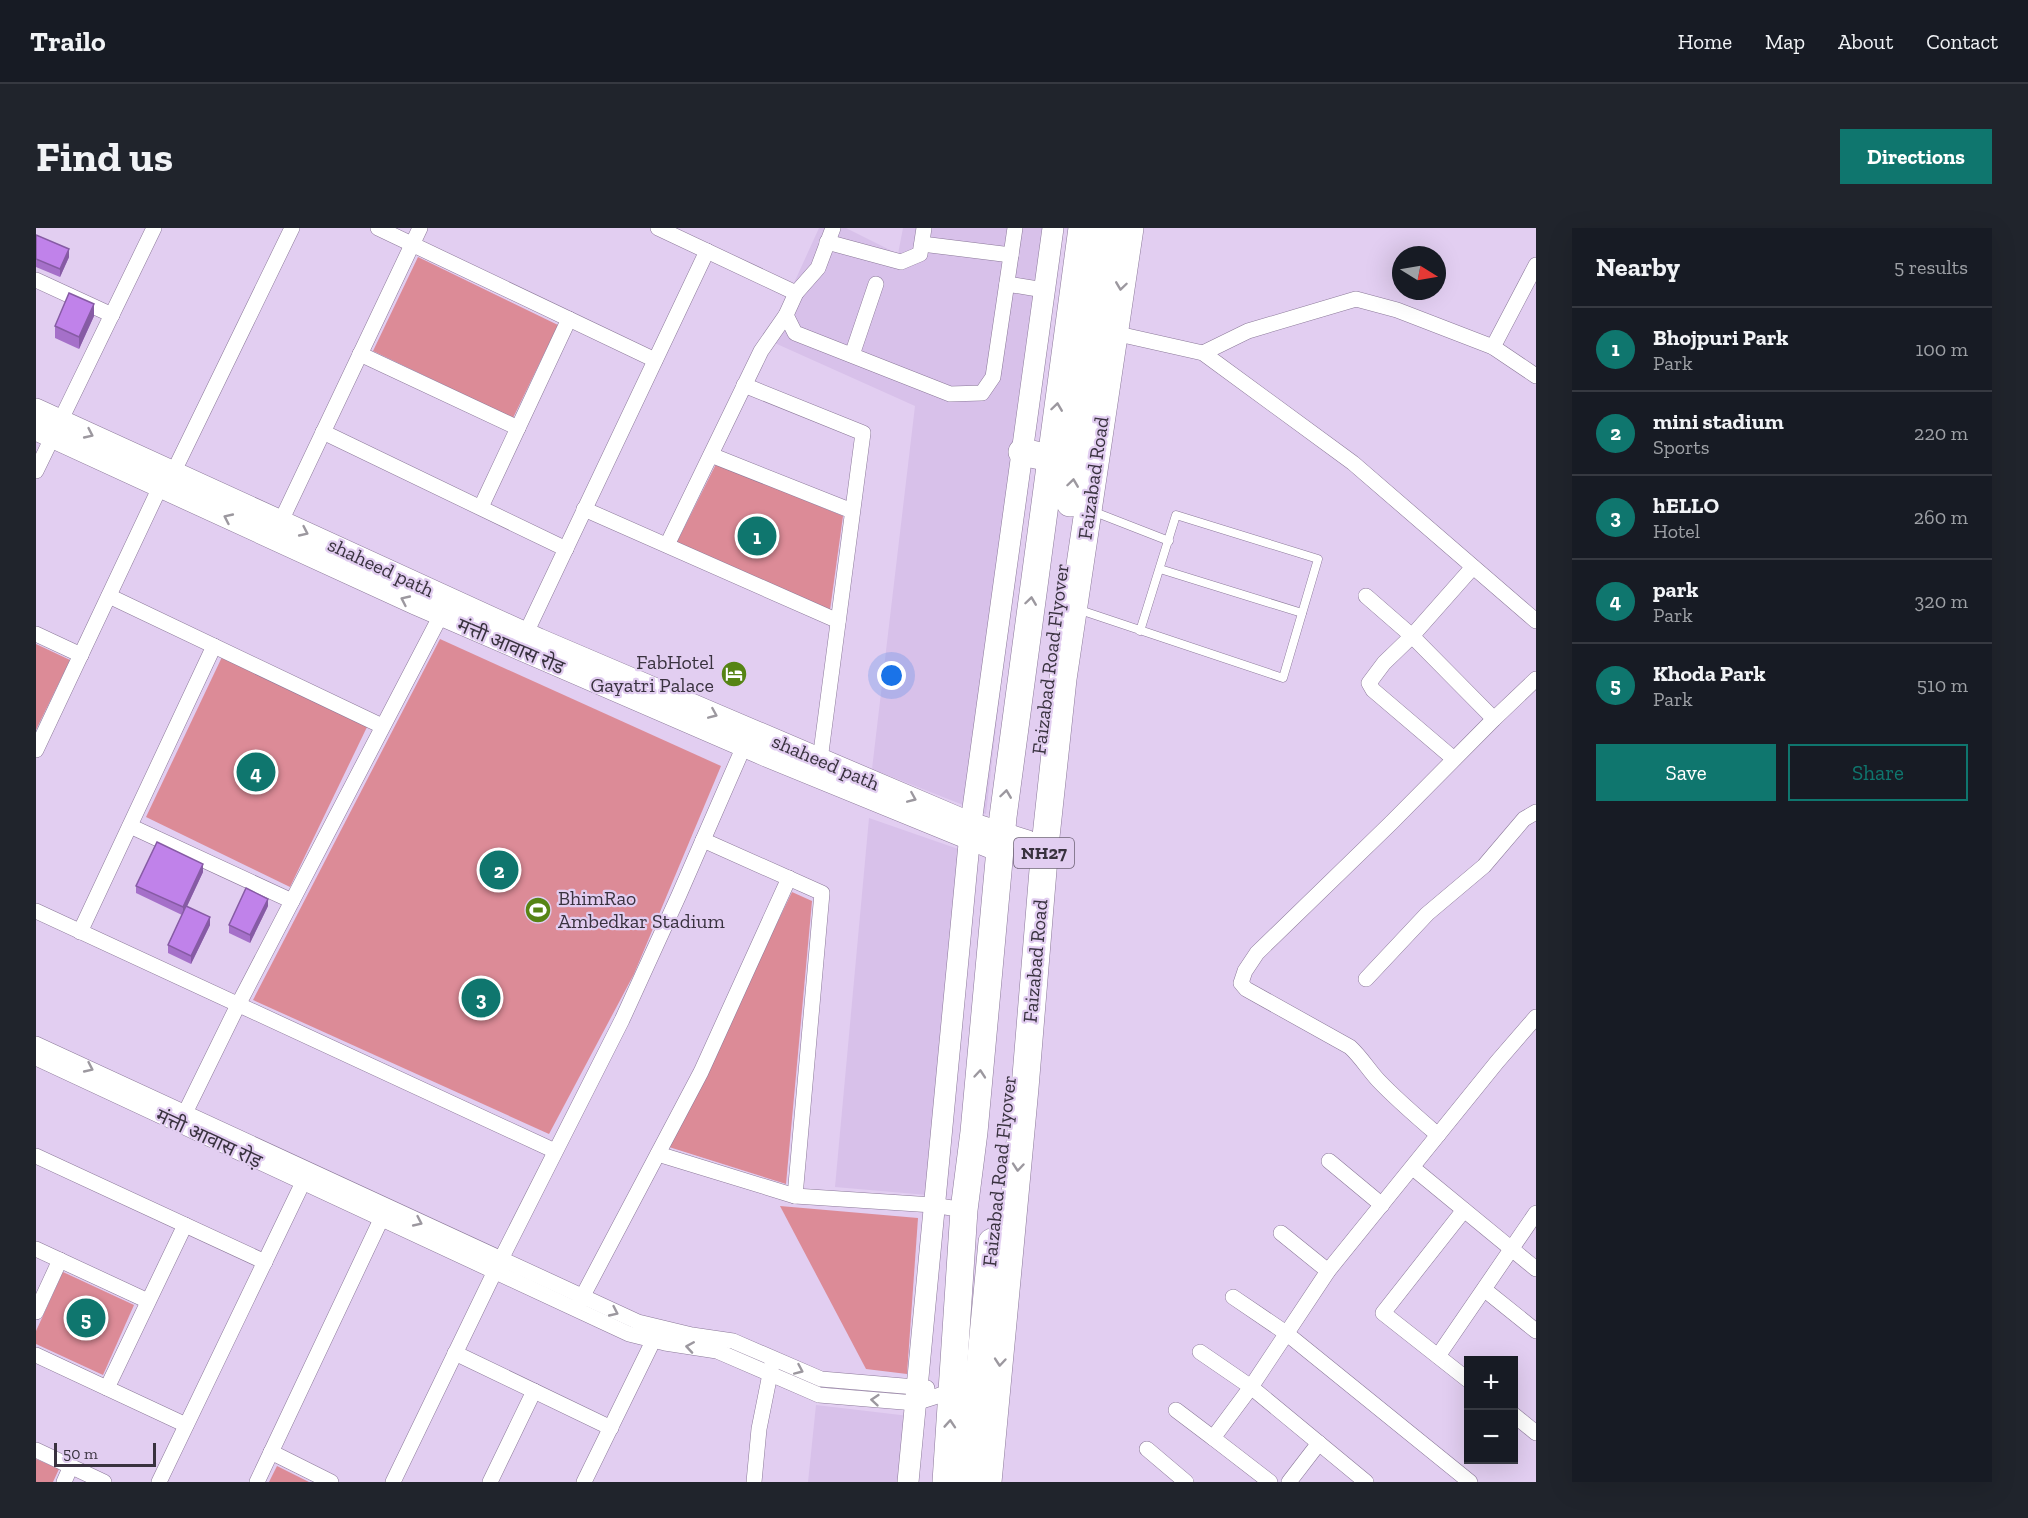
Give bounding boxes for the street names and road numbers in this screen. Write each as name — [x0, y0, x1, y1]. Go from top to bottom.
street label: Faizabad Road — [1072, 415, 1114, 541]
street label: shaheed path — [324, 532, 439, 602]
street label: Faizabad Road Flyover — [1026, 562, 1074, 756]
street label: मंत्ती आवास रोड — [454, 613, 569, 680]
street label: shaheed path — [769, 729, 884, 796]
road number: NH27 — [1014, 838, 1074, 868]
street label: Faizabad Road — [1018, 898, 1052, 1024]
street label: Faizabad Road Flyover — [977, 1074, 1021, 1268]
street label: मंत्ती आवास रोड़ — [152, 1103, 266, 1173]

